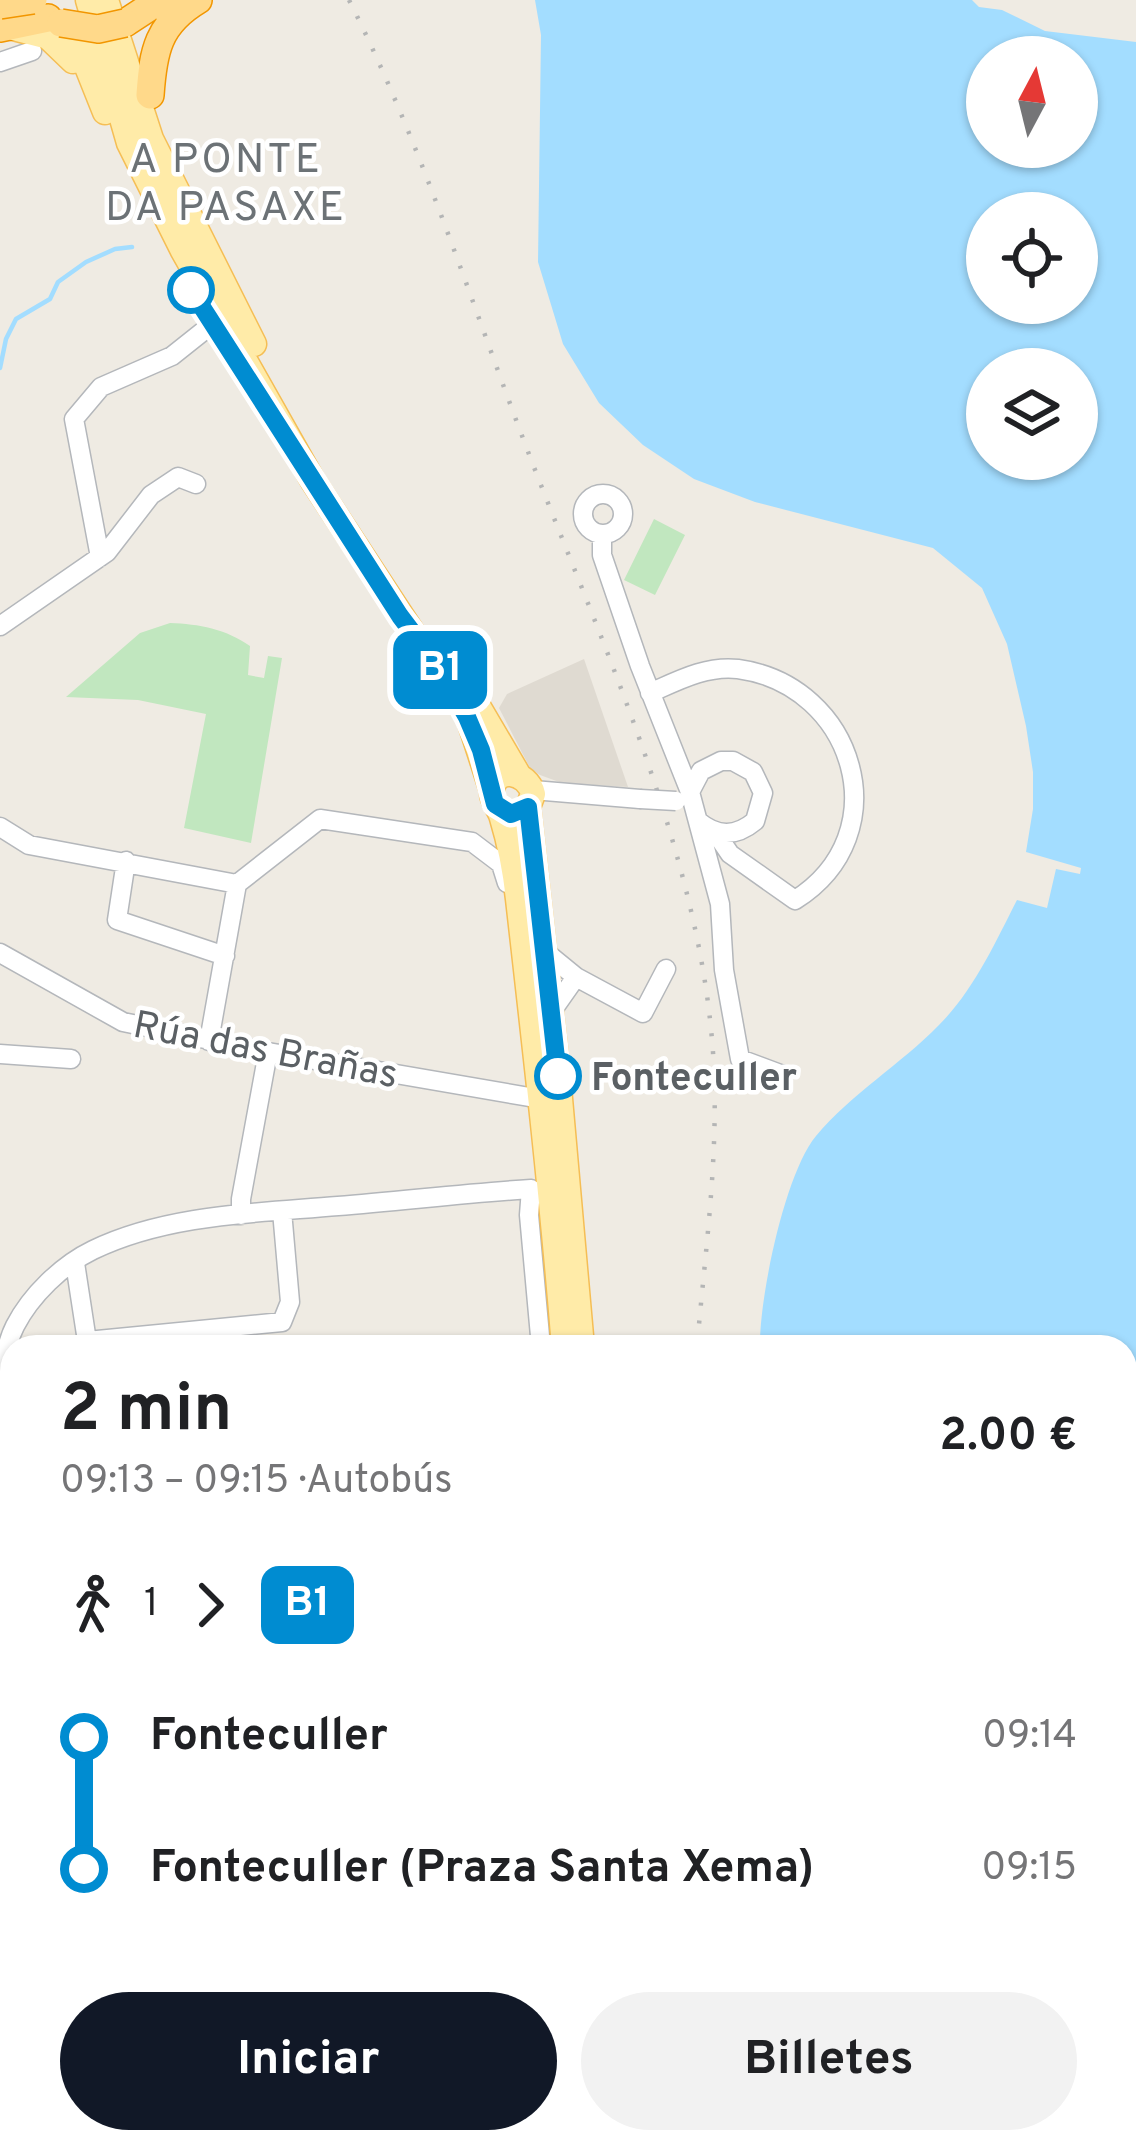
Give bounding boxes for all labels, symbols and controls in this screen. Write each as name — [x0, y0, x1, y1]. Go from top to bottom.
north arrow — [966, 36, 1098, 168]
map controls — [966, 36, 1098, 480]
district label: A PONTE DA PASAXE — [105, 135, 347, 236]
button: locate — [966, 192, 1098, 324]
unlabelled marker — [169, 268, 213, 312]
button: layers — [966, 348, 1098, 480]
line badge: B1 — [386, 631, 494, 709]
text: B1 — [417, 643, 463, 696]
street label: Rúa das Brañas — [129, 1003, 402, 1102]
marker: Fonteculler — [536, 1054, 580, 1098]
place label: Fonteculler — [591, 1056, 797, 1105]
text: 2 min — [60, 1371, 232, 1454]
text: 2.00 € — [939, 1409, 1077, 1466]
text: 09:13 – 09:15 · Autobús — [60, 1458, 453, 1507]
icon: walk — [60, 1572, 126, 1638]
icon: forward — [177, 1572, 243, 1638]
text: B1 — [285, 1578, 330, 1631]
text: 1 — [144, 1581, 159, 1630]
text: Fonteculler — [150, 1709, 388, 1766]
text: 09:14 — [982, 1713, 1077, 1762]
text: Fonteculler (Praza Santa Xema) — [150, 1841, 814, 1898]
text: 09:15 — [981, 1845, 1077, 1894]
button: Iniciar — [60, 1992, 557, 2130]
button: Billetes — [581, 1992, 1077, 2130]

